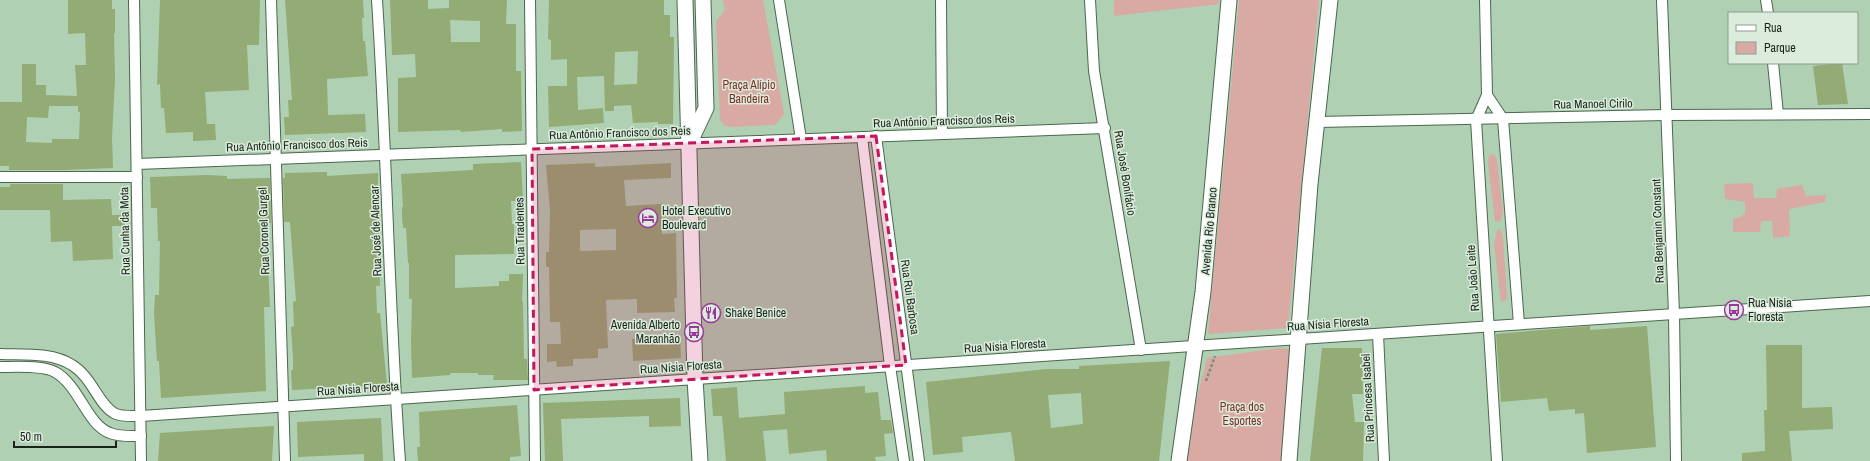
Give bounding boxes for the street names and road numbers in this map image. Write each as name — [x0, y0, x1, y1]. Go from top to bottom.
street label: Rua Manoel Cirilo — [1553, 95, 1633, 113]
street label: Rua Antônio Francisco dos Reis — [873, 111, 1015, 131]
street label: Rua Antônio Francisco dos Reis — [549, 123, 691, 143]
street label: Rua José Bonifácio — [1110, 129, 1140, 217]
street label: Rua Antônio Francisco dos Reis — [226, 135, 368, 155]
street label: Rua Benjamin Constant — [1648, 178, 1668, 283]
street label: Rua José de Alencar — [366, 185, 386, 277]
street label: Rua Cunha da Mota — [116, 186, 134, 275]
street label: Rua Coronel Gurgel — [254, 187, 274, 275]
street label: Avenida Rio Branco — [1197, 187, 1221, 276]
street label: Rua Tiradentes — [511, 197, 529, 265]
street label: Rua João Leite — [1463, 244, 1483, 312]
street label: Rua Rui Barbosa — [897, 259, 923, 336]
street label: Rua Nísia Floresta — [1287, 313, 1370, 335]
street label: Rua Nísia Floresta — [964, 335, 1047, 357]
street label: Rua Princesa Isabel — [1358, 353, 1378, 443]
street label: Rua Nísia Floresta — [640, 356, 723, 378]
street label: Rua Nísia Floresta — [317, 378, 400, 400]

